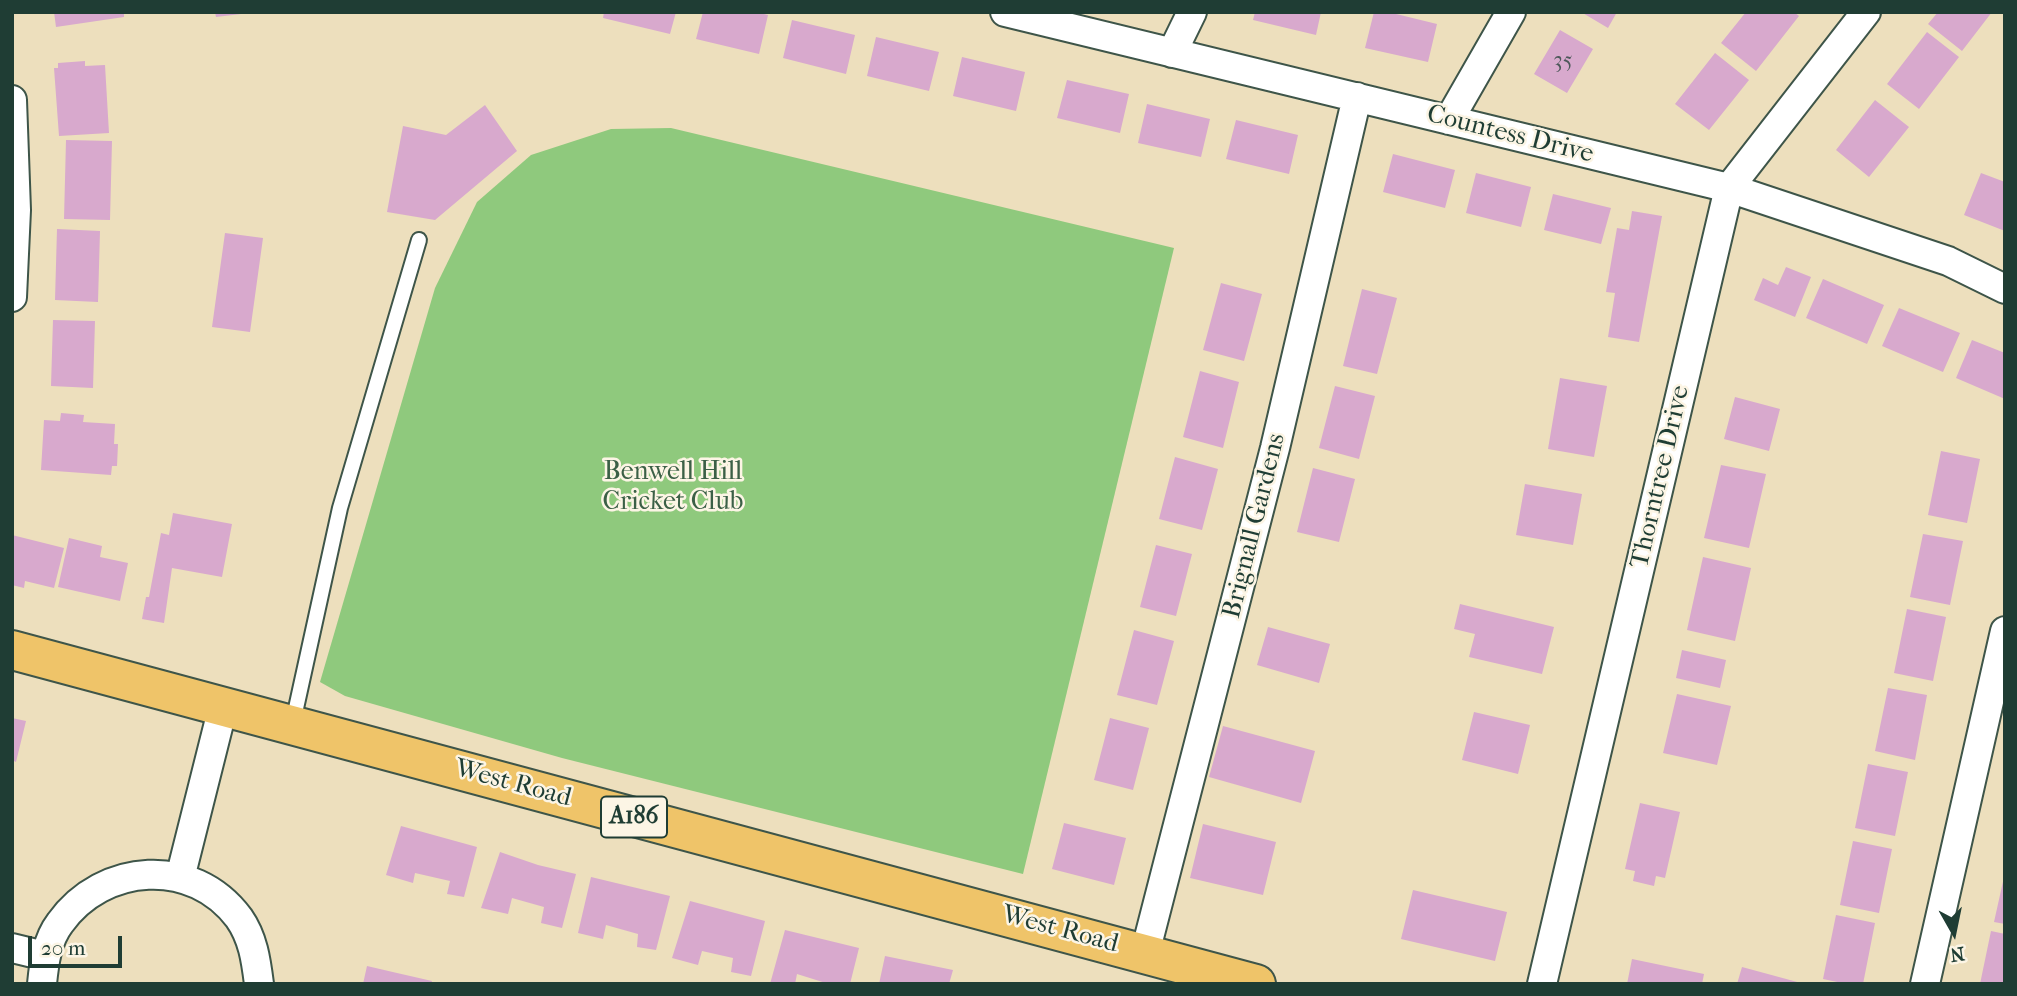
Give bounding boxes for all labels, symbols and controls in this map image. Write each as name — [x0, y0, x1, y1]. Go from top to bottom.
house number: 35 — [1553, 47, 1573, 75]
street label: Countess Drive — [1424, 99, 1596, 171]
street label: Thorntree Drive — [1625, 383, 1697, 571]
street label: Brignall Gardens — [1217, 430, 1293, 622]
park label: Benwell Hill Cricket Club — [603, 457, 743, 518]
street label: West Road — [451, 754, 575, 814]
road number: A186 — [601, 796, 667, 838]
north arrow — [1919, 898, 1989, 968]
street label: West Road — [998, 900, 1122, 960]
scale bar — [32, 922, 126, 966]
text: 20 m — [41, 936, 85, 960]
text: N — [1948, 942, 1966, 966]

